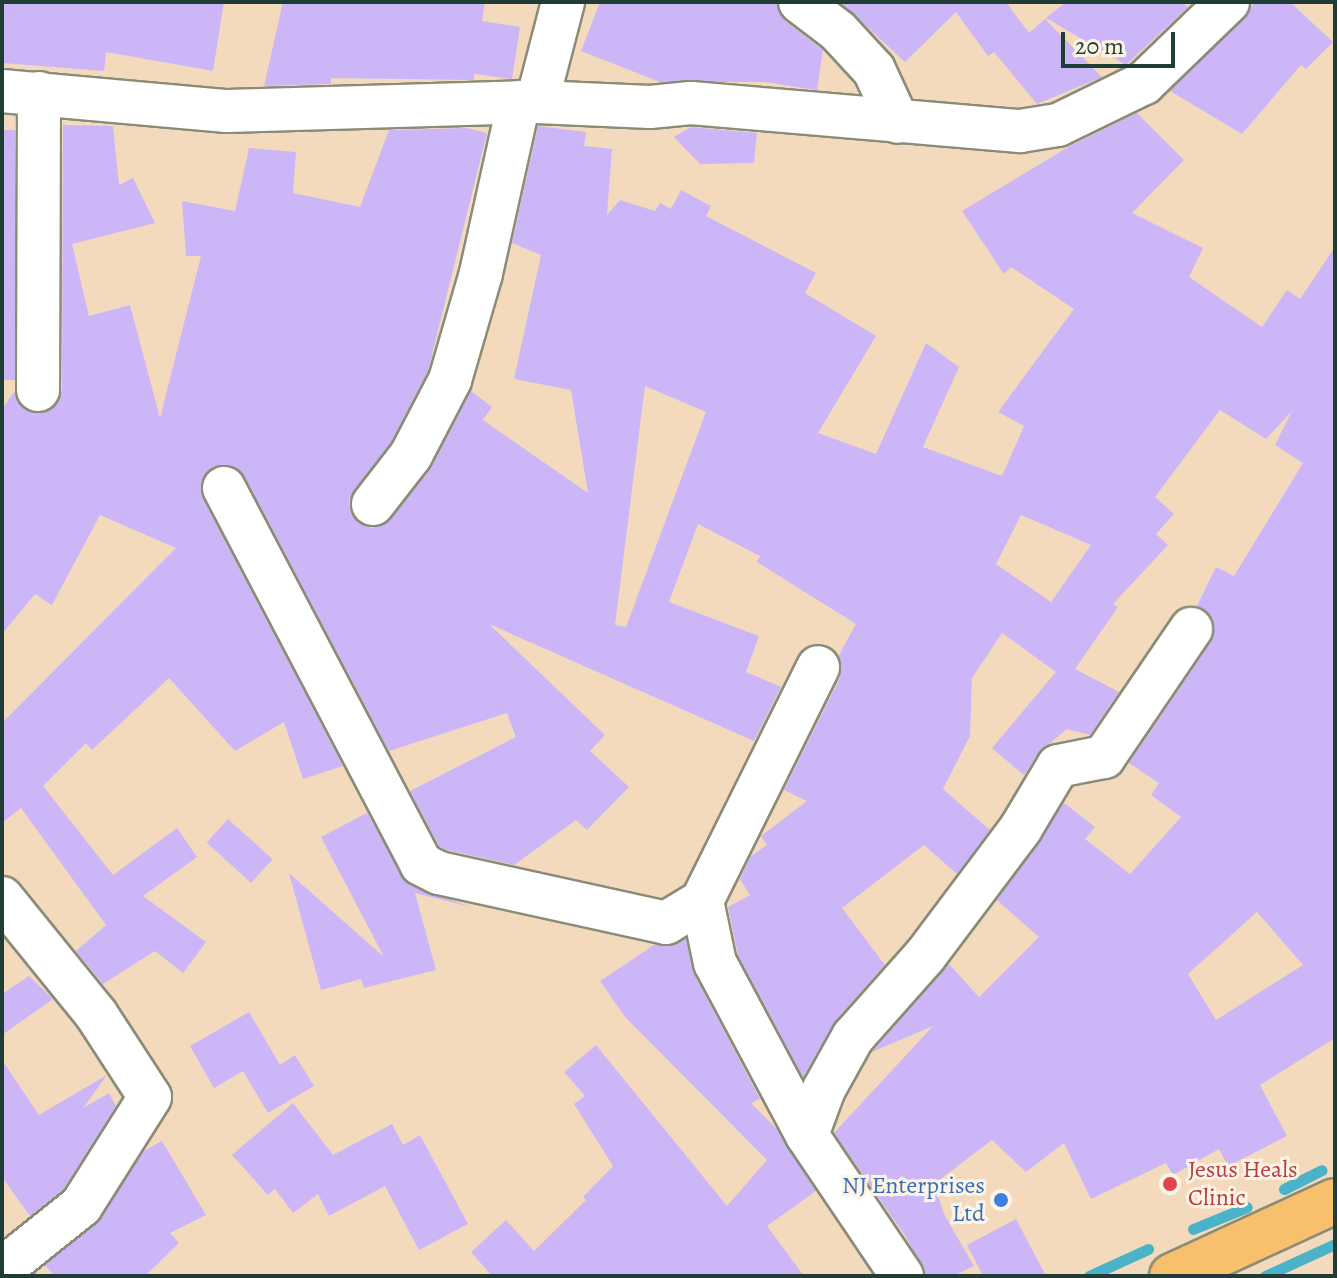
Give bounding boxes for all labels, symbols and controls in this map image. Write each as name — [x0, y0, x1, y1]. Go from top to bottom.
scale bar — [1065, 16, 1179, 66]
text: 20 m — [1075, 30, 1124, 62]
place label: Jesus Heals Clinic — [1188, 1156, 1298, 1212]
place label: NJ Enterprises Ltd — [842, 1172, 985, 1228]
marker: Jesus Heals Clinic — [1159, 1173, 1181, 1195]
marker: NJ Enterprises Ltd — [992, 1191, 1010, 1209]

